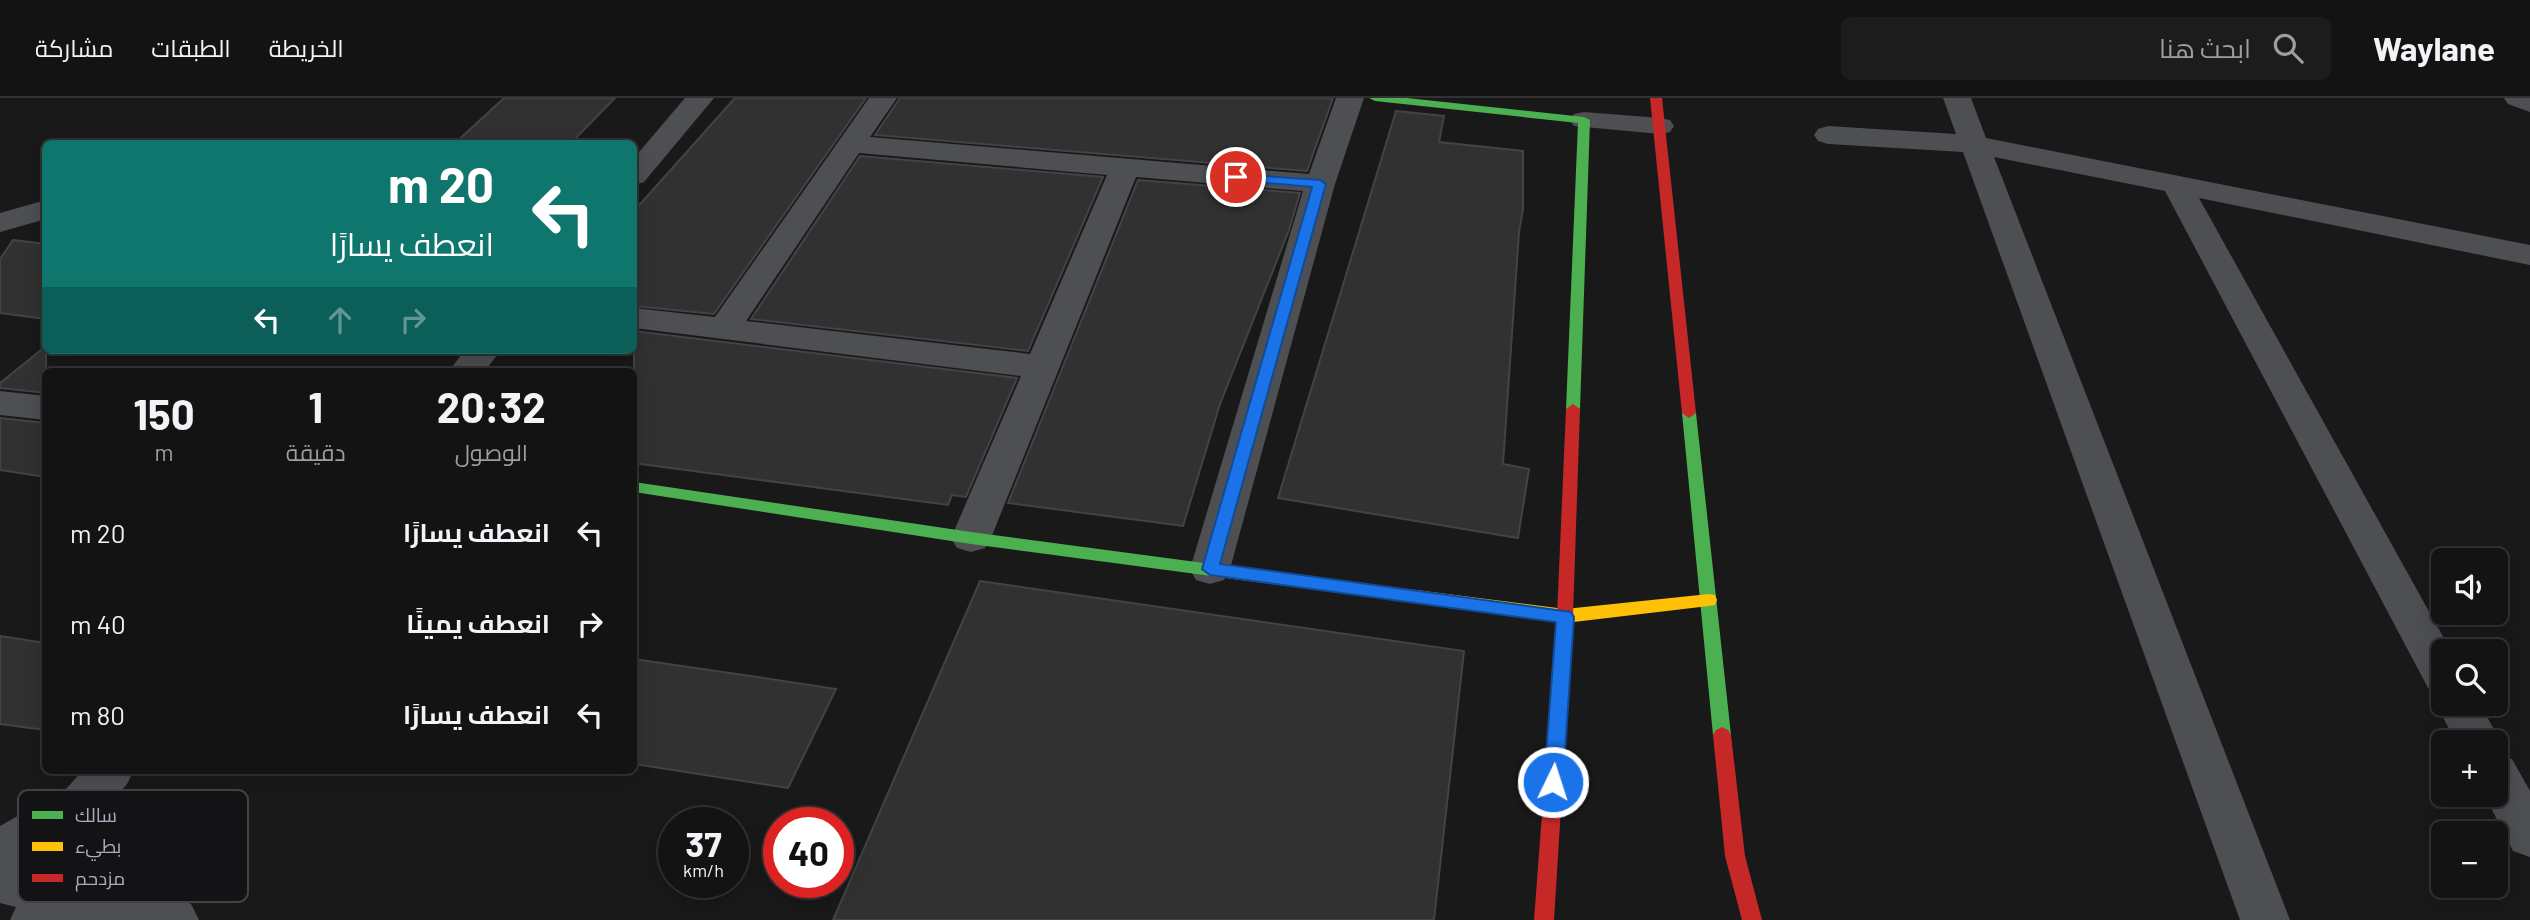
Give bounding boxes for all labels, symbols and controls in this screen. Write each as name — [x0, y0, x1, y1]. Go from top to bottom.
search box — [1841, 17, 2331, 80]
text: Waylane — [2373, 28, 2495, 68]
icon: search — [2269, 29, 2307, 67]
text: ابحث هنا — [2159, 32, 2251, 63]
text: مشاركة — [35, 33, 113, 62]
text: الطبقات — [151, 33, 231, 62]
text: الخريطة — [269, 33, 344, 62]
pin — [1206, 147, 1266, 207]
text: 20 m — [388, 154, 494, 213]
icon: arrive — [1217, 158, 1255, 196]
icon: left — [518, 168, 609, 259]
text: انعطف يسارًا — [330, 224, 494, 262]
icon: left — [248, 301, 286, 339]
icon: ahead — [321, 301, 359, 339]
icon: right — [394, 301, 432, 339]
text: 1 — [308, 381, 323, 431]
text: 20:32 — [437, 381, 546, 431]
text: 150 — [133, 388, 195, 438]
text: m — [154, 438, 173, 466]
text: دقيقة — [286, 438, 346, 466]
text: الوصول — [455, 438, 528, 466]
icon: left — [571, 514, 609, 552]
text: انعطف يسارًا — [403, 516, 550, 547]
text: 20 m — [70, 517, 125, 548]
map controls — [2431, 548, 2508, 898]
button: sound — [2431, 548, 2508, 625]
icon: right — [571, 605, 609, 643]
text: انعطف يمينًا — [406, 607, 550, 638]
text: 40 m — [70, 608, 126, 639]
button: search — [2431, 639, 2508, 716]
icon: left — [571, 696, 609, 734]
text: انعطف يسارًا — [403, 698, 550, 729]
text: 80 m — [70, 699, 125, 730]
button: + — [2431, 730, 2508, 807]
position arrow — [1516, 745, 1590, 819]
legend — [18, 790, 248, 902]
text: سالك — [75, 803, 117, 826]
speed limit sign: 40 — [763, 807, 854, 898]
button: − — [2431, 821, 2508, 898]
text: 37 — [685, 822, 722, 864]
text: بطيء — [75, 834, 121, 861]
text: km/h — [683, 859, 724, 881]
text: مزدحم — [75, 866, 125, 892]

